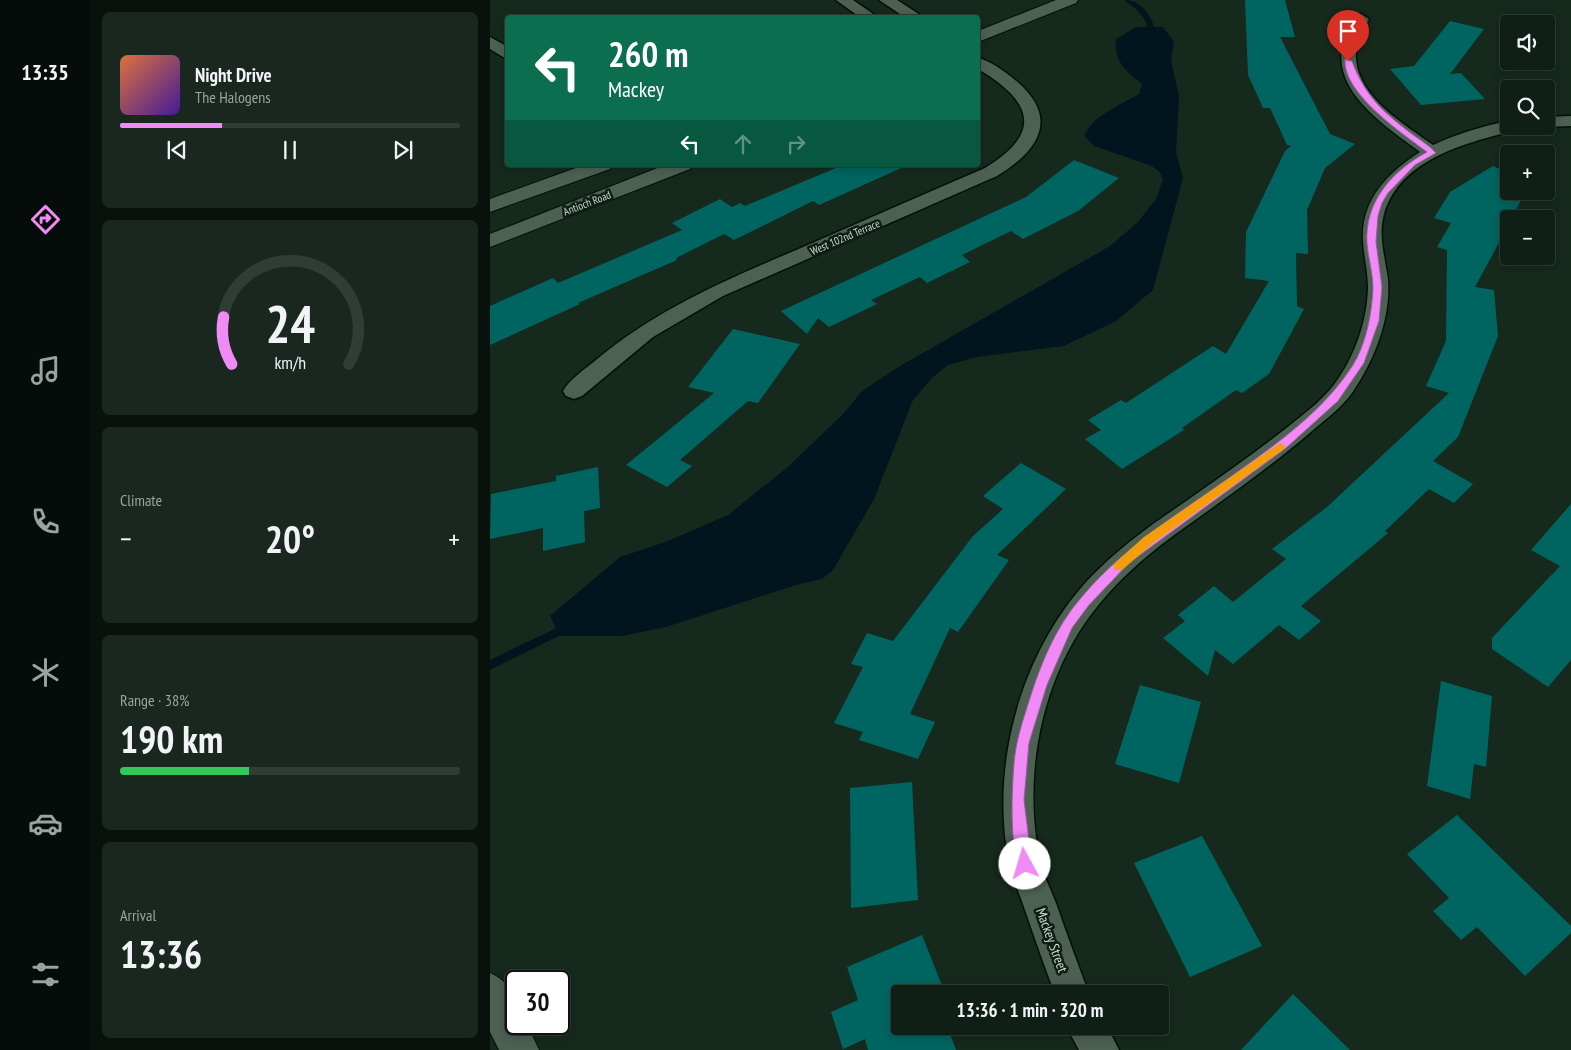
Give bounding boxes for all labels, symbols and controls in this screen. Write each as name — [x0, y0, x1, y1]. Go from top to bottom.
pin — [1327, 10, 1369, 61]
map controls — [1500, 15, 1555, 265]
button: sound — [1500, 15, 1555, 70]
icon: arrive — [1334, 17, 1362, 45]
text: 260 m — [608, 31, 689, 77]
icon: left — [525, 35, 590, 100]
text: 13:35 — [21, 58, 69, 86]
text: Night Drive — [195, 63, 272, 87]
text: Mackey — [608, 75, 664, 103]
button: search — [1500, 80, 1555, 135]
text: The Halogens — [195, 87, 271, 107]
icon: left — [676, 130, 704, 158]
icon: ahead — [729, 130, 757, 158]
icon: right — [782, 130, 810, 158]
icon: previous — [163, 136, 191, 164]
icon: pause — [276, 136, 304, 164]
icon: next — [389, 136, 417, 164]
button: + — [1500, 145, 1555, 200]
street label: Antioch Road — [561, 187, 613, 219]
icon: directions — [28, 202, 63, 237]
button: − — [1500, 210, 1555, 265]
street label: West 102nd Terrace — [808, 216, 882, 258]
text: 24 — [265, 290, 315, 357]
text: km/h — [274, 351, 306, 374]
icon: music — [28, 353, 63, 388]
text: Climate — [120, 490, 162, 510]
icon: phone — [28, 504, 63, 539]
text: 20° — [265, 514, 315, 563]
text: − — [120, 520, 132, 557]
text: + — [448, 520, 460, 557]
icon: climate — [28, 655, 63, 690]
text: Range · 38% — [120, 690, 189, 710]
text: 190 km — [120, 714, 223, 763]
icon: car — [28, 806, 63, 841]
position arrow — [998, 837, 1050, 889]
text: Arrival — [120, 905, 156, 925]
street label: Mackey Street — [1032, 905, 1072, 975]
text: 13:36 — [120, 929, 202, 978]
icon: filters — [28, 957, 63, 992]
speed limit sign: 30 — [505, 970, 570, 1035]
text: 13:36 · 1 min · 320 m — [957, 998, 1103, 1022]

